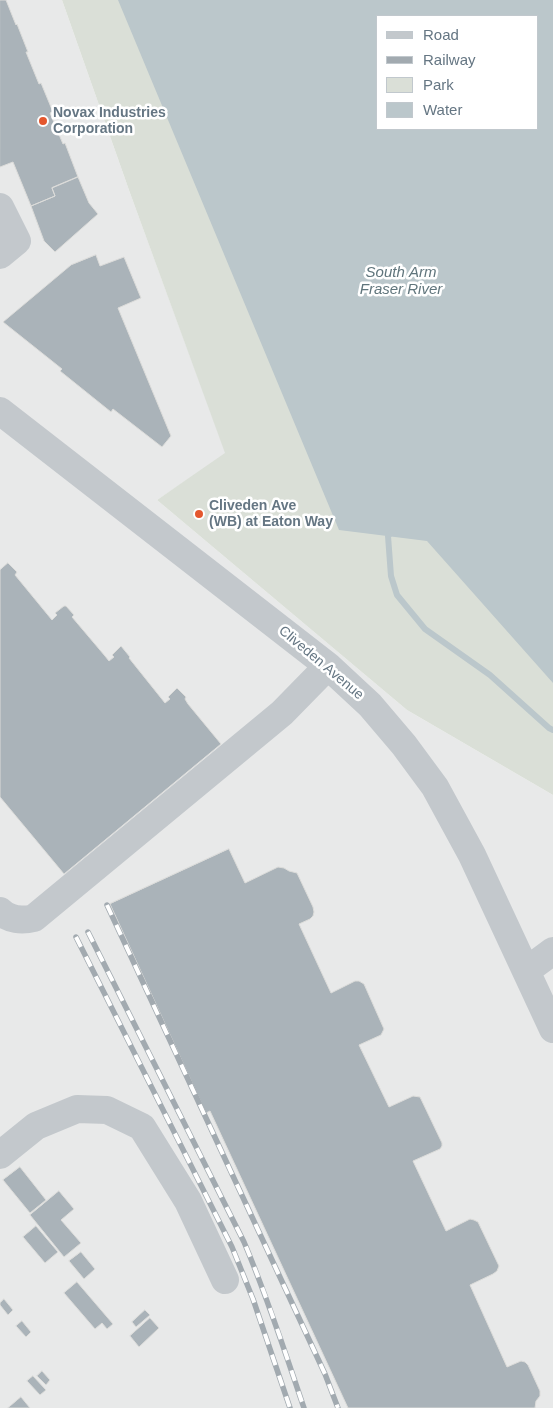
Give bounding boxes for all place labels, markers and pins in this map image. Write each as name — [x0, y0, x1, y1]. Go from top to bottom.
place label: Novax Industries Corporation — [53, 105, 166, 138]
marker: Novax Industries Corporation — [37, 115, 49, 127]
place label: Cliveden Ave (WB) at Eaton Way — [209, 498, 333, 530]
marker: Cliveden Ave (WB) at Eaton Way — [193, 508, 205, 520]

